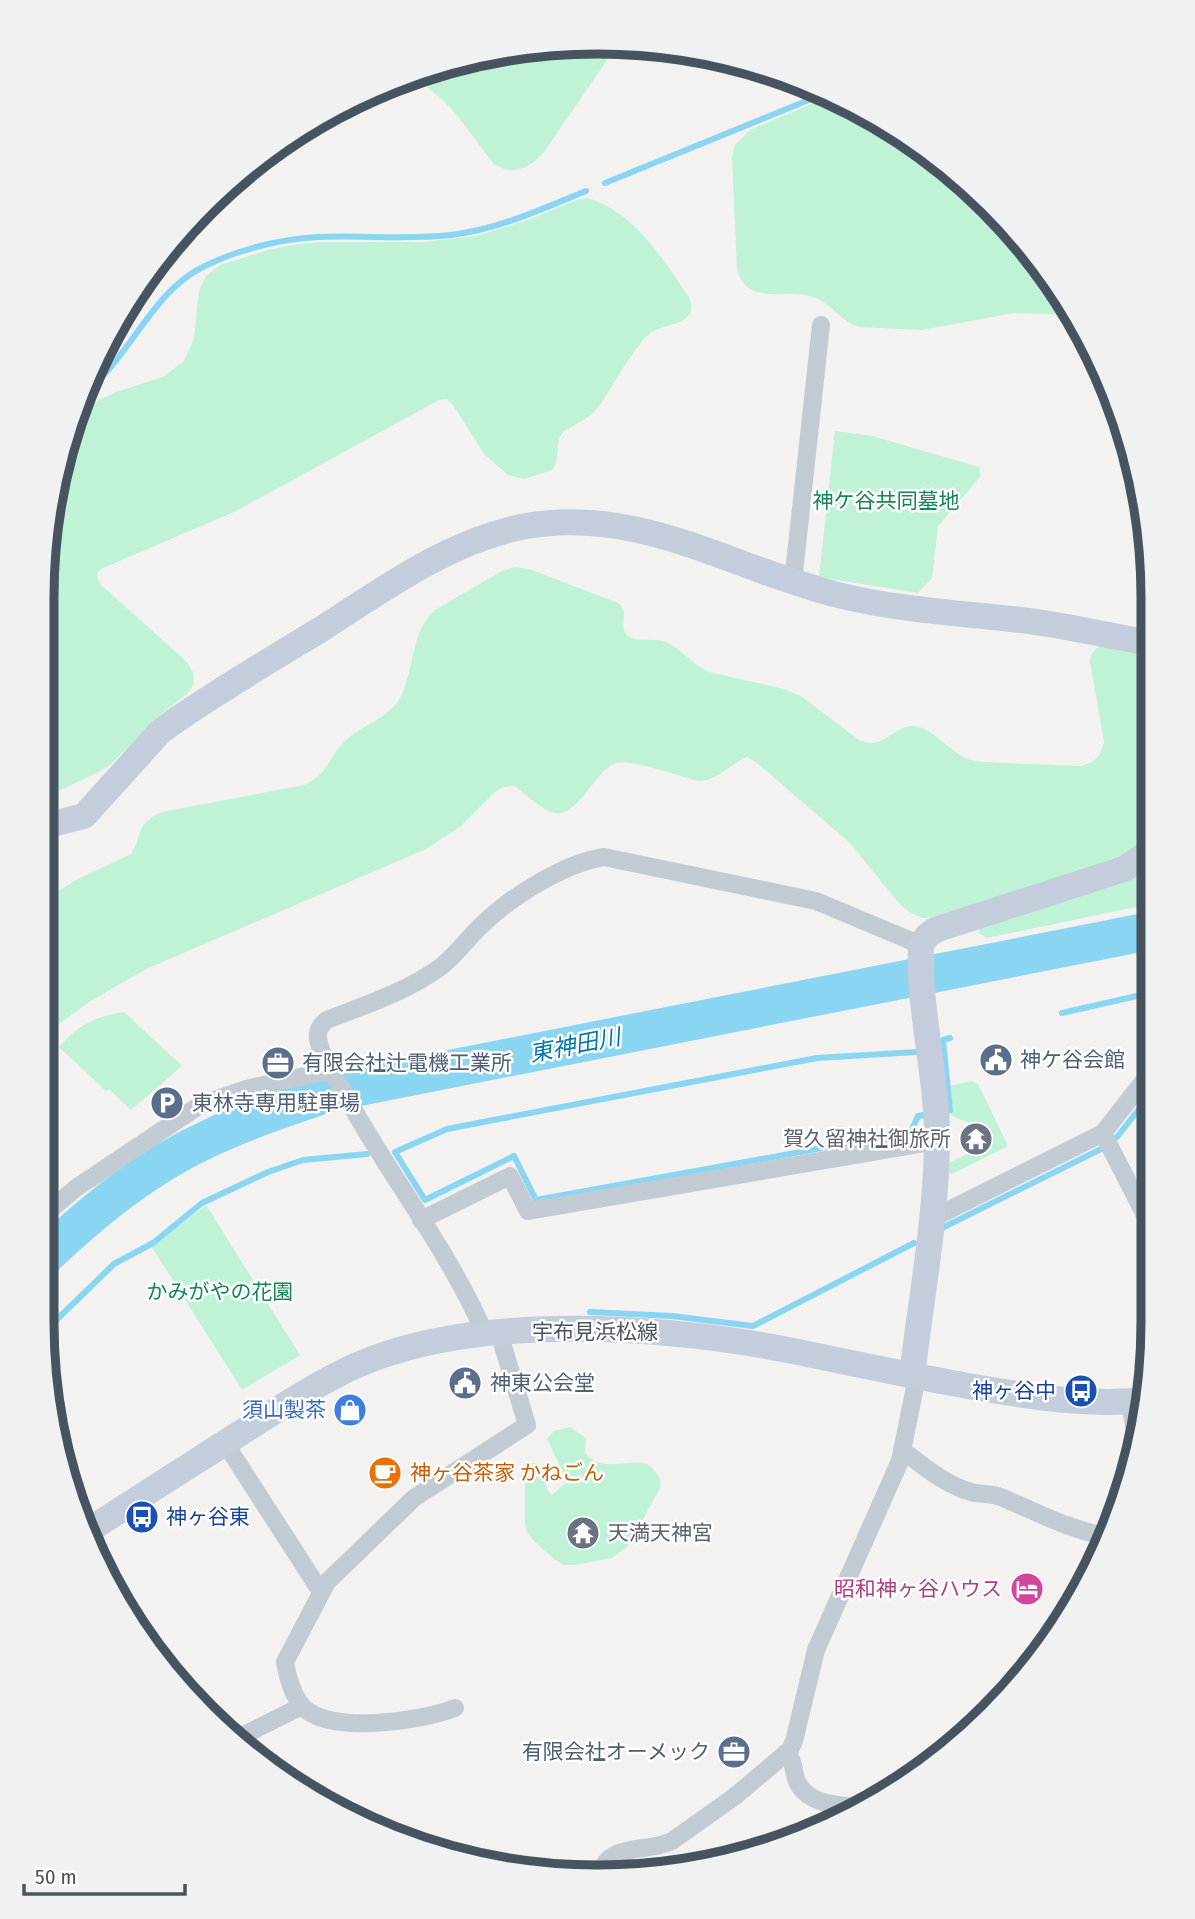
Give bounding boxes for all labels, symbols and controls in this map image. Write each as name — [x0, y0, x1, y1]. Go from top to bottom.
park label: 神ケ谷共同墓地 — [813, 488, 960, 514]
water label: 東神田川 — [527, 1022, 626, 1068]
public building icon: 神ケ谷会館 — [977, 1041, 1015, 1079]
office icon: 有限会社辻電機工業所 — [259, 1044, 297, 1082]
place label: 神ケ谷会館 — [1020, 1047, 1125, 1073]
place label: 有限会社辻電機工業所 — [302, 1050, 512, 1076]
parking icon: 東林寺専用駐車場 — [148, 1084, 186, 1122]
place label: 東林寺専用駐車場 — [192, 1090, 360, 1116]
temple icon: 賀久留神社御旅所 — [957, 1120, 995, 1158]
place label: 賀久留神社御旅所 — [783, 1126, 951, 1152]
park label: かみがやの花園 — [147, 1279, 294, 1305]
street label: 宇布見浜松線 — [532, 1319, 658, 1345]
public building icon: 神東公会堂 — [446, 1364, 484, 1402]
place label: 神東公会堂 — [490, 1370, 595, 1396]
bus stop icon: 神ヶ谷中 — [1062, 1372, 1100, 1410]
place label: 神ヶ谷中 — [972, 1378, 1056, 1404]
shop icon: 須山製茶 — [331, 1391, 369, 1429]
place label: 須山製茶 — [242, 1397, 326, 1423]
cafe icon: 神ヶ谷茶家 かねごん — [366, 1454, 404, 1492]
place label: 神ヶ谷茶家 かねごん — [410, 1460, 604, 1486]
bus stop icon: 神ヶ谷東 — [123, 1498, 161, 1536]
place label: 神ヶ谷東 — [166, 1504, 250, 1530]
temple icon: 天満天神宮 — [564, 1514, 602, 1552]
place label: 天満天神宮 — [608, 1520, 713, 1546]
hotel icon: 昭和神ヶ谷ハウス — [1008, 1570, 1046, 1608]
place label: 昭和神ヶ谷ハウス — [834, 1576, 1002, 1602]
office icon: 有限会社オーメック — [715, 1733, 753, 1771]
place label: 有限会社オーメック — [522, 1739, 710, 1765]
scale bar — [24, 1853, 186, 1897]
text: 50 m — [35, 1864, 77, 1890]

